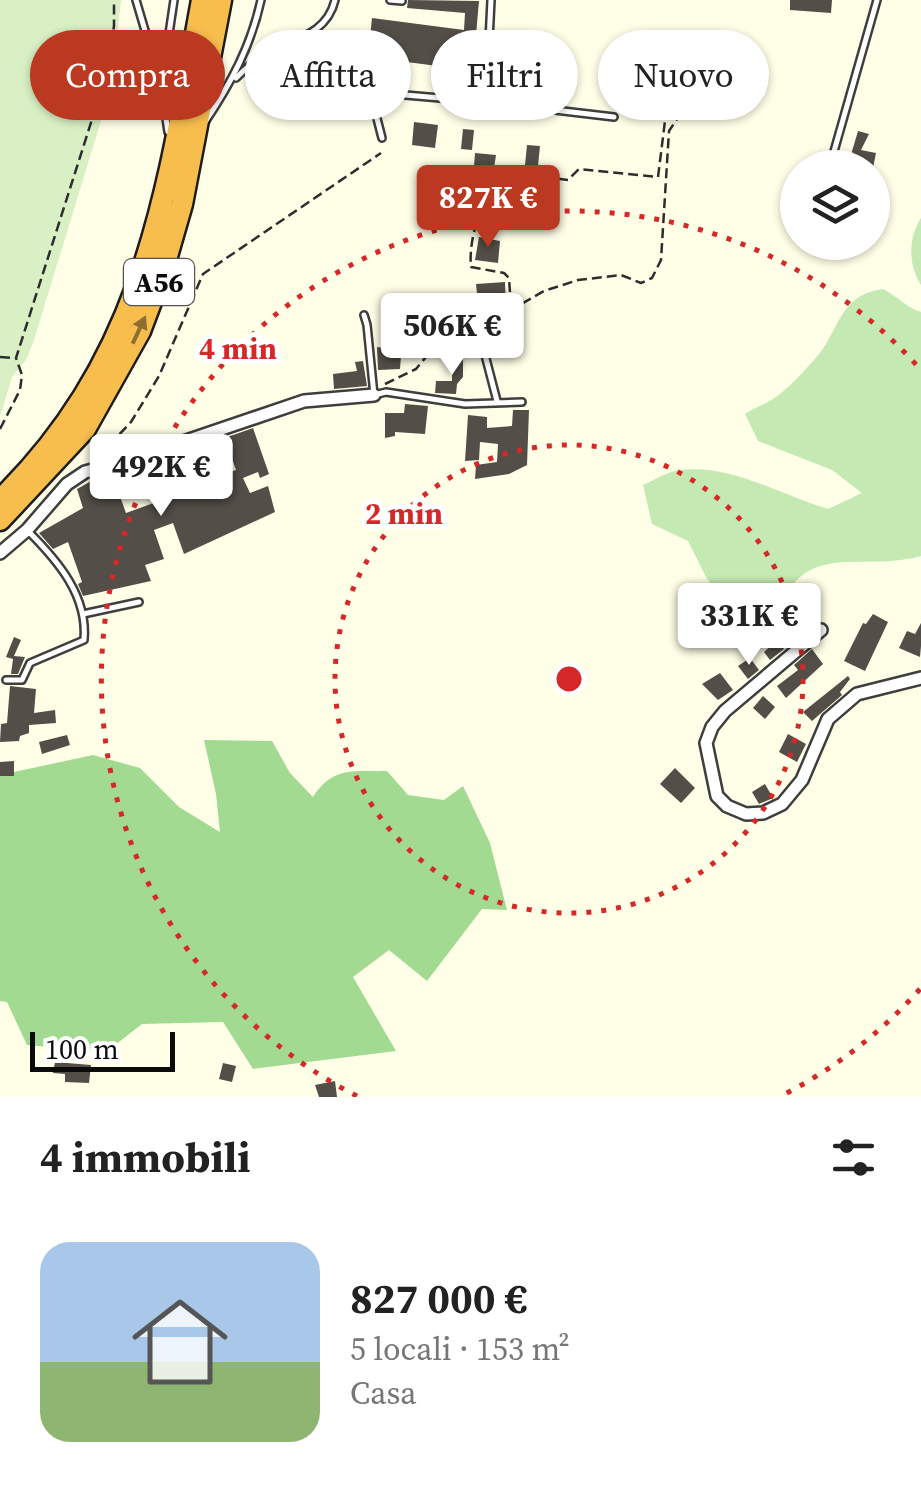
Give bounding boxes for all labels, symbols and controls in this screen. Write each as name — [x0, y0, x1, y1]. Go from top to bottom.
chip: Compra — [30, 30, 225, 120]
chip: Affitta — [245, 30, 411, 120]
chip: Filtri — [431, 30, 578, 120]
chip: Nuovo — [598, 30, 769, 120]
map controls — [780, 150, 890, 260]
button: layers — [780, 150, 890, 260]
pin: 827K € — [407, 165, 569, 250]
text: 827K € — [439, 175, 537, 219]
road number: A56 — [124, 259, 194, 305]
pin: 506K € — [371, 293, 533, 378]
text: 506K € — [403, 303, 501, 347]
one-way arrow — [131, 316, 148, 345]
text: 4 min — [199, 328, 277, 369]
pin: 492K € — [80, 434, 242, 519]
text: 492K € — [112, 444, 210, 488]
text: 2 min — [365, 493, 443, 534]
pin: 331K € — [668, 583, 830, 668]
text: 331K € — [700, 593, 798, 637]
centre of rings — [551, 661, 587, 697]
scale bar — [30, 1027, 175, 1072]
text: 100 m — [45, 1030, 119, 1068]
text: 4 immobili — [40, 1128, 251, 1186]
icon: filters — [826, 1130, 881, 1185]
text: 827 000 € — [350, 1269, 527, 1327]
icon: home — [120, 1282, 240, 1402]
text: 5 locali · 153 m² — [350, 1327, 570, 1371]
text: Casa — [350, 1371, 417, 1415]

